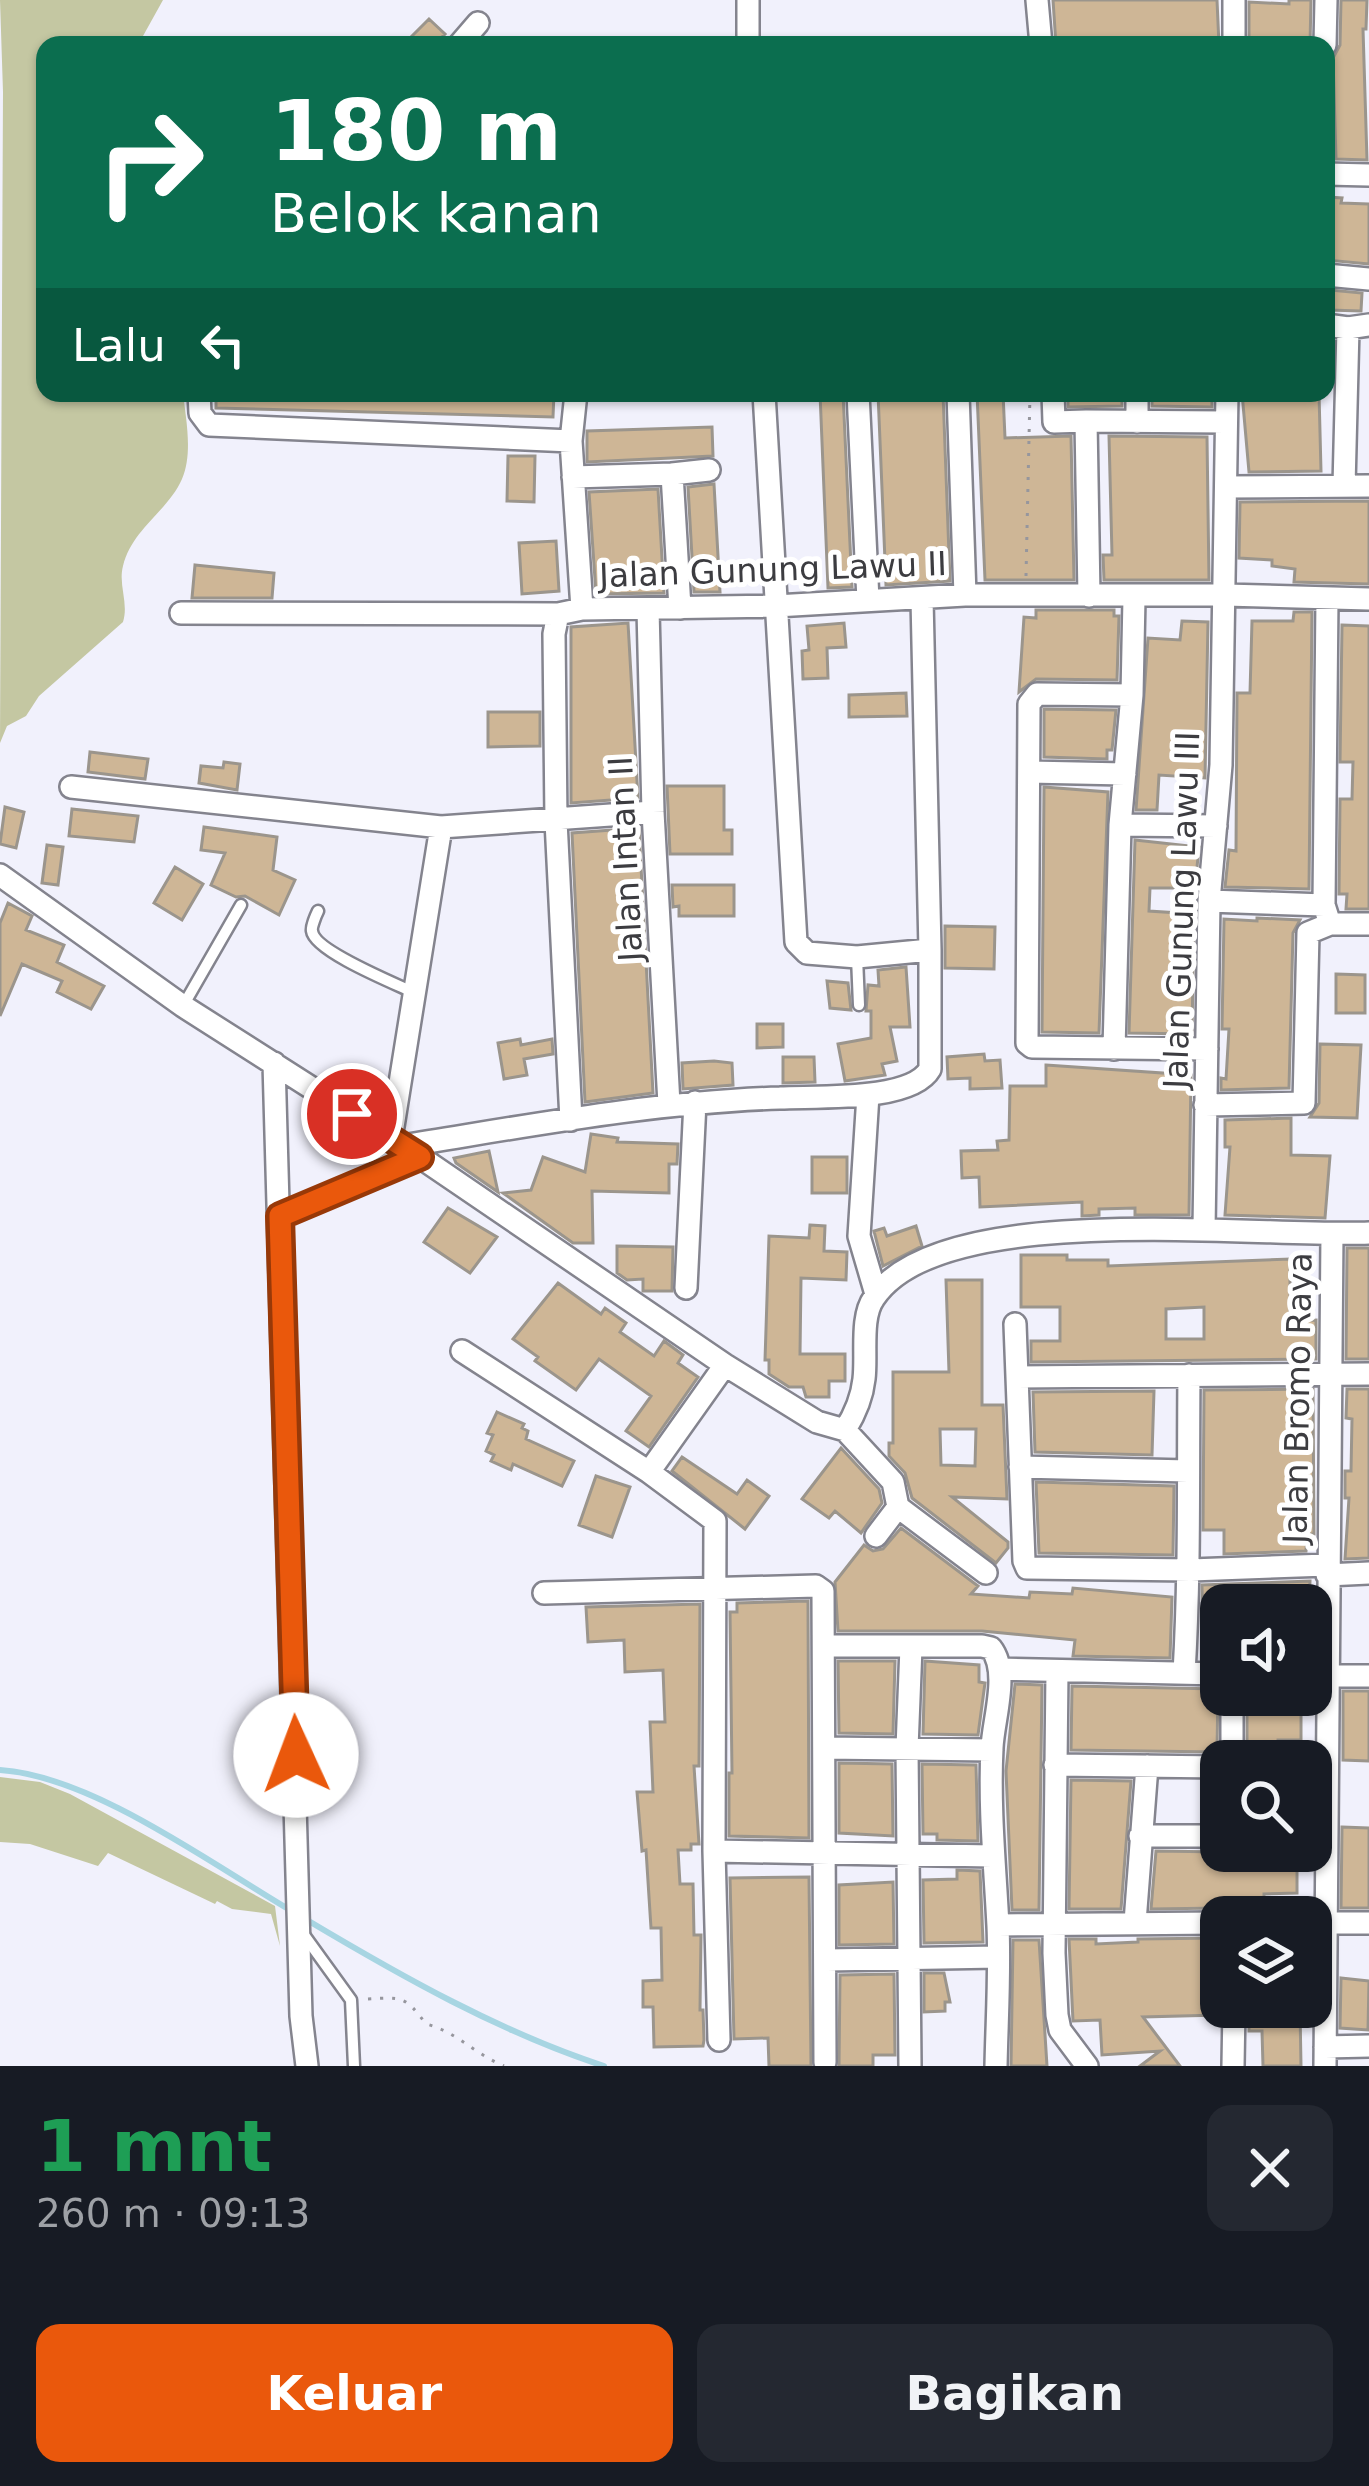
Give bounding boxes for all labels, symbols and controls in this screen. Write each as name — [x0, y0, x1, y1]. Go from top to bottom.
text: 180 m — [270, 82, 562, 180]
icon: right — [72, 84, 228, 240]
text: Belok kanan — [270, 182, 602, 245]
icon: left — [190, 312, 256, 378]
text: Lalu — [72, 319, 166, 372]
street label: Jalan Gunung Lawu II — [596, 544, 948, 595]
street label: Jalan Gunung Lawu III — [1156, 731, 1207, 1091]
street label: Jalan Intan II — [601, 755, 650, 965]
pin — [301, 1063, 403, 1165]
icon: arrive — [319, 1081, 385, 1147]
street label: Jalan Bromo Raya — [1275, 1252, 1320, 1546]
map controls — [1200, 1584, 1332, 2028]
button: sound — [1200, 1584, 1332, 1716]
position arrow — [233, 1692, 359, 1818]
button: search — [1200, 1740, 1332, 1872]
button: layers — [1200, 1896, 1332, 2028]
text: 1 mnt — [36, 2104, 272, 2188]
button: close — [1207, 2105, 1333, 2231]
text: 260 m · 09:13 — [36, 2191, 310, 2236]
button: Keluar — [36, 2324, 673, 2462]
button: Bagikan — [697, 2324, 1333, 2462]

